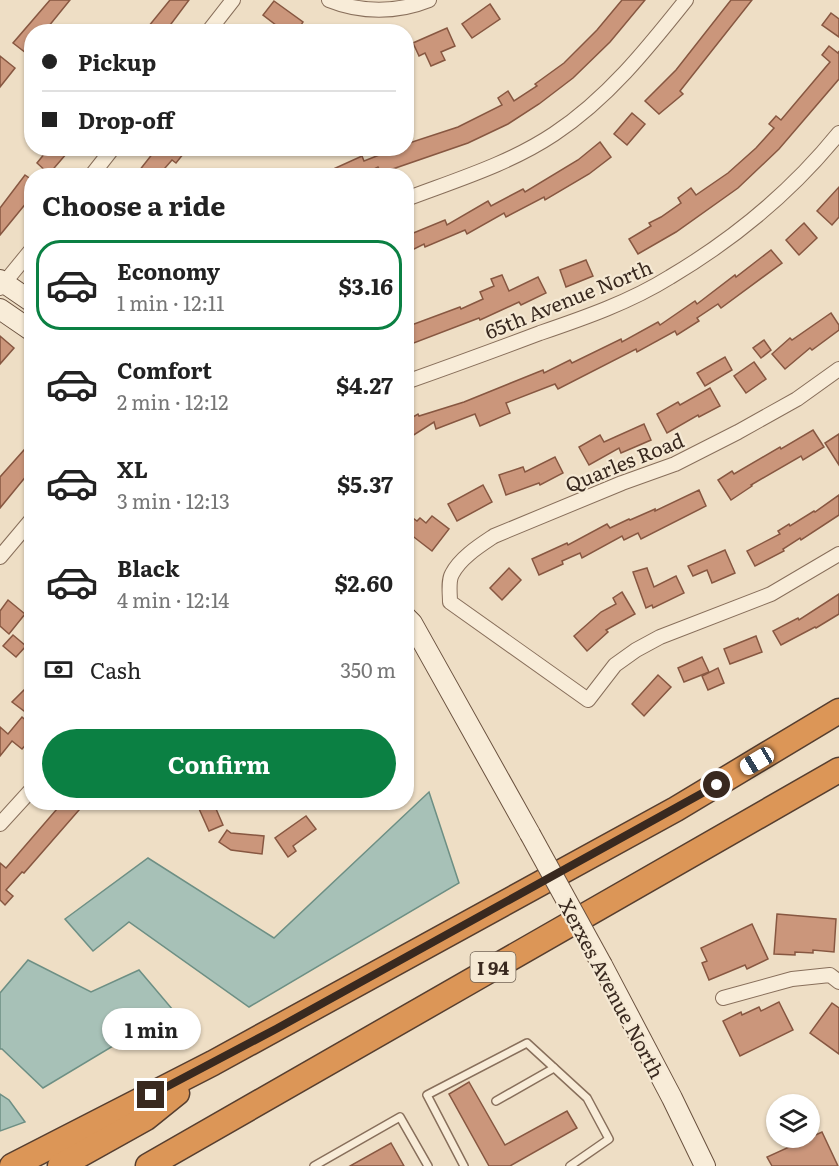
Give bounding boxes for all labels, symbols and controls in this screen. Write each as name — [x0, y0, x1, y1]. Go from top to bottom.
text: Pickup — [78, 45, 156, 78]
text: Drop-off — [78, 103, 174, 136]
text: Choose a ride — [42, 184, 225, 224]
street label: 65th Avenue North — [480, 251, 656, 345]
text: Economy — [117, 254, 220, 287]
icon: car — [45, 258, 99, 312]
text: $3.16 — [338, 269, 393, 302]
text: 1 min · 12:11 — [117, 287, 224, 317]
text: Comfort — [117, 353, 212, 386]
icon: car — [45, 357, 99, 411]
text: $4.27 — [336, 368, 393, 401]
text: 2 min · 12:12 — [117, 386, 228, 416]
street label: Quarles Road — [560, 424, 688, 498]
text: XL — [117, 452, 148, 485]
icon: car — [45, 456, 99, 510]
text: $5.37 — [337, 467, 393, 500]
text: 3 min · 12:13 — [117, 485, 230, 515]
text: Black — [117, 551, 179, 584]
icon: car — [45, 555, 99, 609]
text: $2.60 — [334, 566, 393, 599]
text: 4 min · 12:14 — [117, 584, 229, 614]
icon: cash — [42, 653, 75, 686]
text: Cash — [90, 653, 141, 686]
text: 350 m — [340, 654, 396, 684]
button: Confirm — [42, 729, 396, 798]
car — [737, 744, 777, 778]
route start — [703, 771, 730, 798]
street label: Xerxes Avenue North — [553, 893, 673, 1083]
road number: I 94 — [470, 952, 516, 982]
callout: 1 min — [102, 1008, 201, 1050]
text: 1 min — [125, 1014, 178, 1044]
route end — [137, 1081, 164, 1108]
map controls — [766, 1094, 820, 1148]
button: layers — [766, 1094, 820, 1148]

